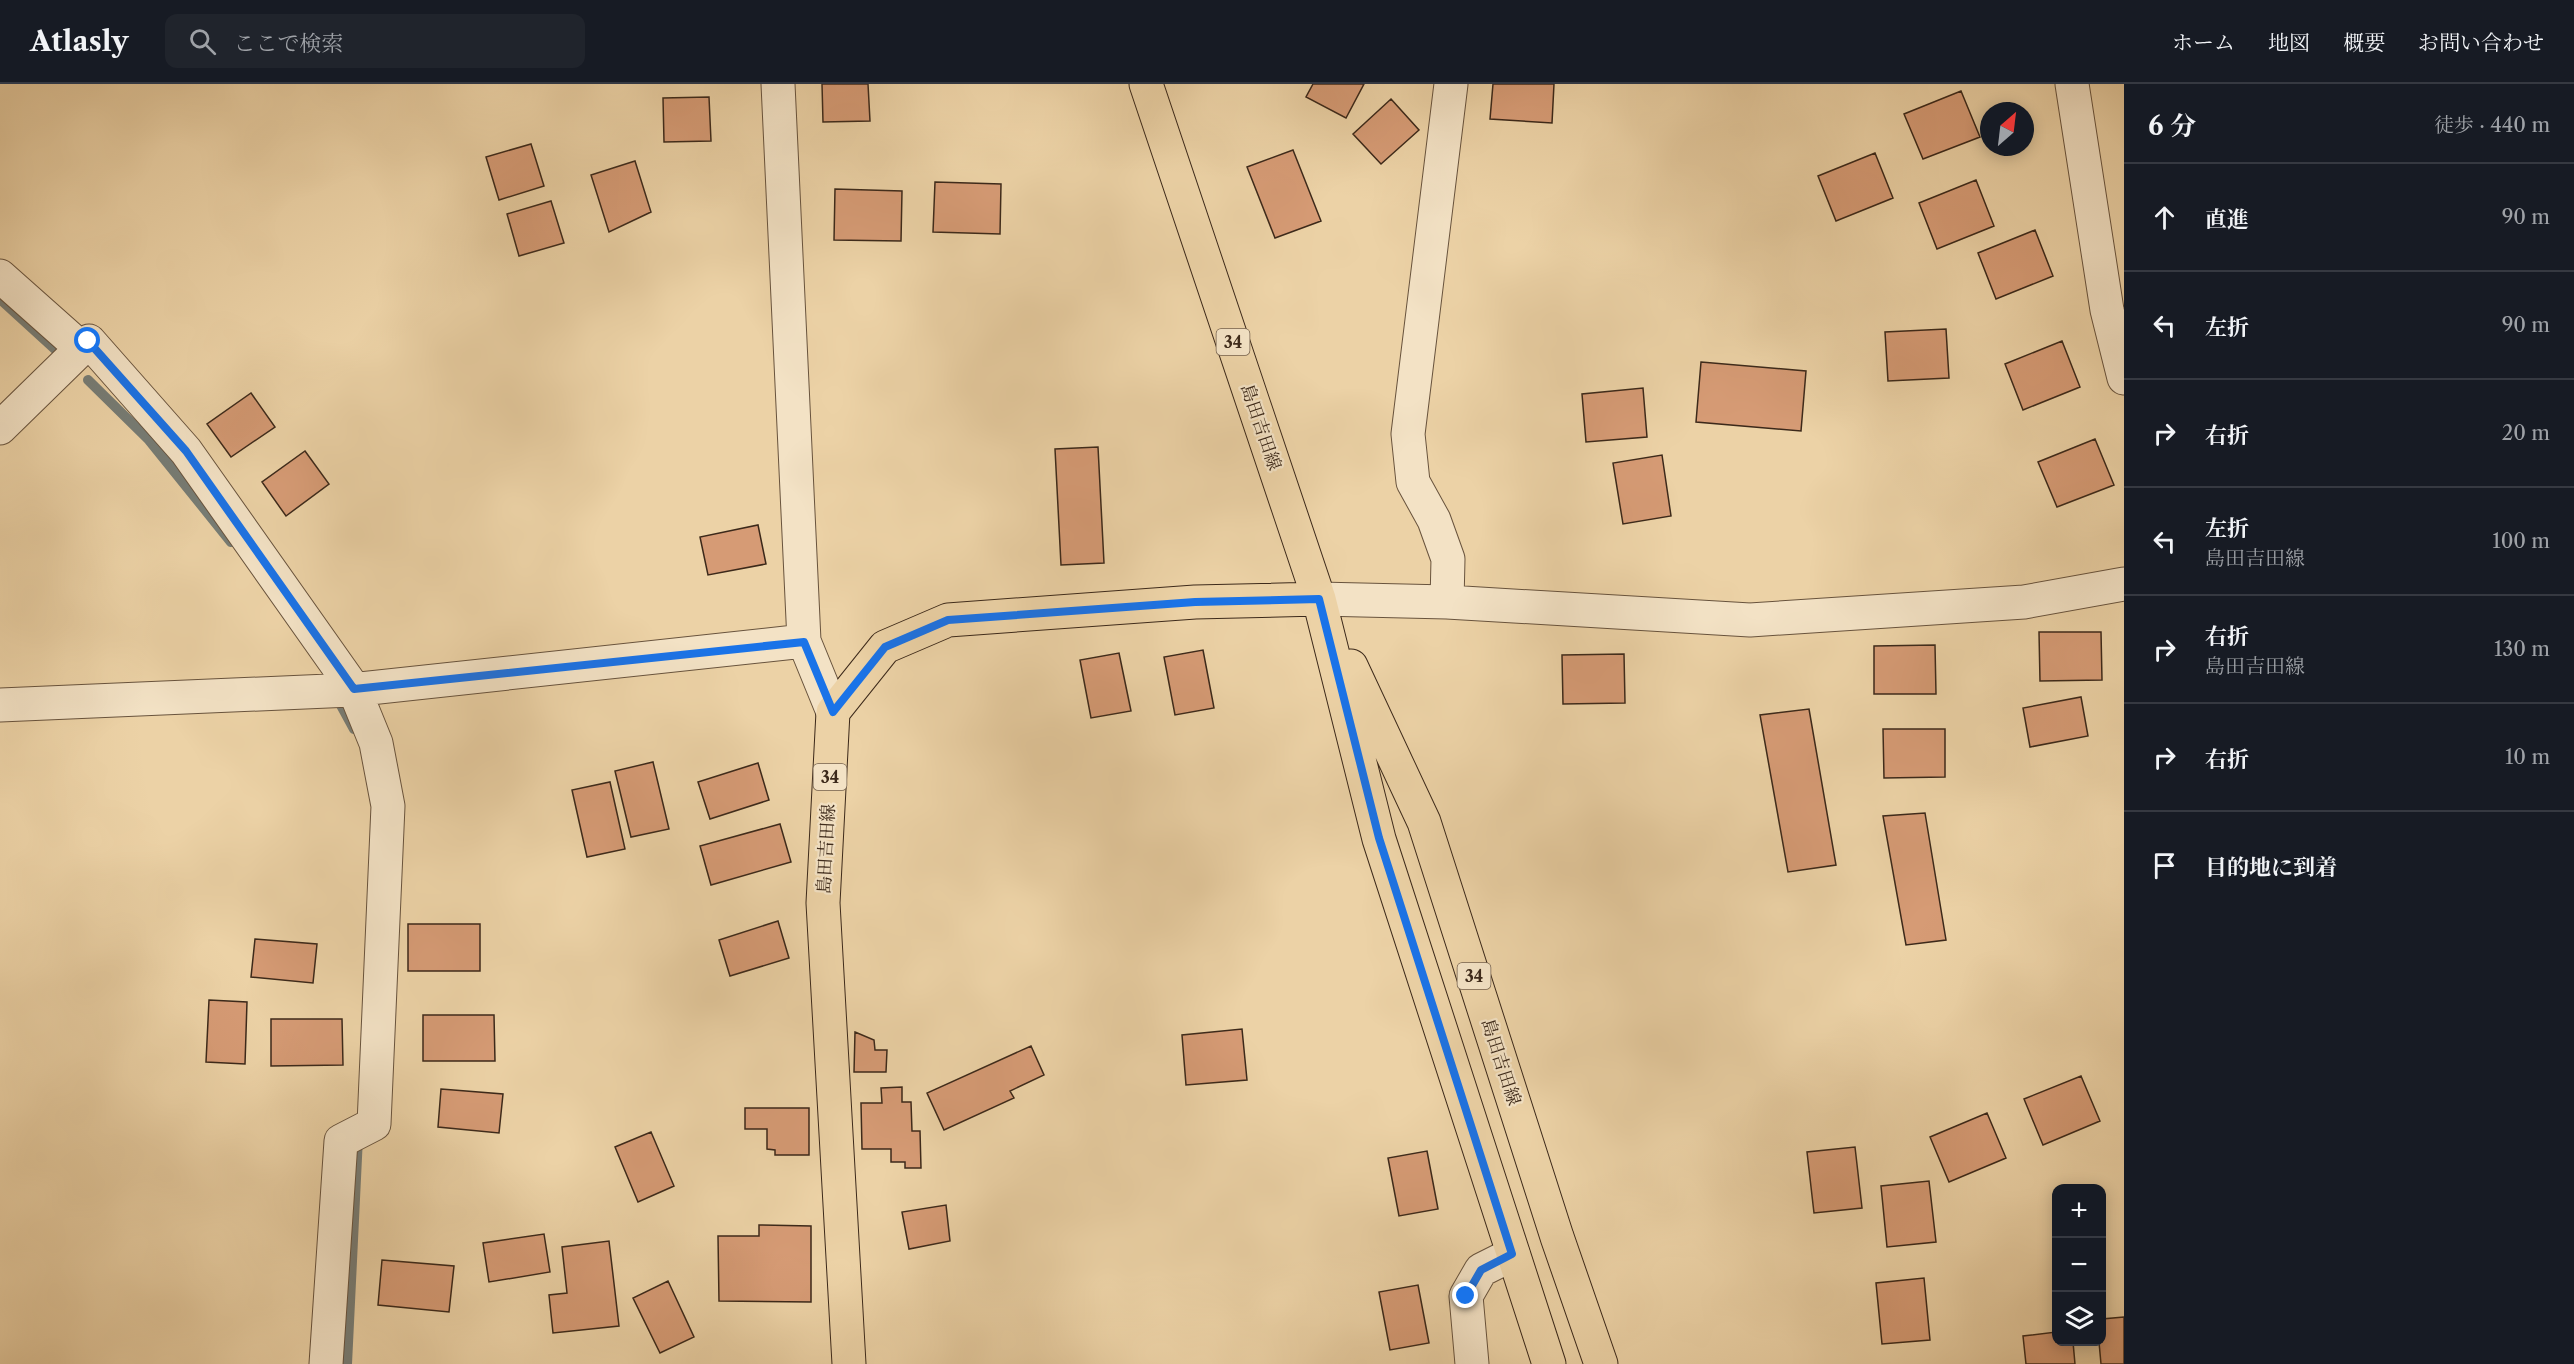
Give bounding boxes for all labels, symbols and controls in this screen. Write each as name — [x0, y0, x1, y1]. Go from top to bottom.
search box — [165, 14, 585, 68]
text: Atlasly — [30, 24, 129, 58]
icon: search — [186, 25, 219, 58]
text: ここで検索 — [234, 30, 344, 57]
text: ホーム — [2172, 30, 2235, 55]
text: 地図 — [2268, 30, 2310, 55]
text: 概要 — [2343, 30, 2385, 55]
text: お問い合わせ — [2418, 30, 2544, 55]
north arrow — [1980, 102, 2034, 156]
text: 6 分 — [2148, 110, 2196, 142]
text: 徒歩 · 440 m — [2434, 113, 2550, 137]
icon: ahead — [2148, 201, 2181, 234]
text: 90 m — [2502, 205, 2550, 229]
text: 直進 — [2205, 206, 2249, 233]
icon: left — [2148, 309, 2181, 342]
text: 90 m — [2502, 313, 2550, 337]
text: 左折 — [2205, 314, 2249, 341]
route start — [74, 327, 100, 353]
road number: 34 — [1216, 329, 1250, 355]
street label: 島田吉田線 — [1236, 381, 1286, 473]
icon: right — [2148, 417, 2181, 450]
text: 20 m — [2502, 421, 2550, 445]
text: 右折 — [2205, 422, 2249, 449]
text: 左折 — [2205, 515, 2249, 542]
icon: left — [2148, 525, 2181, 558]
text: 100 m — [2492, 529, 2550, 553]
text: 島田吉田線 — [2205, 546, 2305, 570]
text: 右折 — [2205, 623, 2249, 650]
icon: right — [2148, 633, 2181, 666]
text: 130 m — [2494, 637, 2550, 661]
text: 島田吉田線 — [2205, 654, 2305, 678]
icon: right — [2148, 741, 2181, 774]
text: 10 m — [2505, 745, 2550, 769]
text: 右折 — [2205, 746, 2249, 773]
road number: 34 — [814, 764, 846, 790]
street label: 島田吉田線 — [813, 803, 839, 895]
icon: arrive — [2148, 849, 2181, 882]
text: 目的地に到着 — [2205, 854, 2337, 881]
road number: 34 — [1458, 963, 1490, 989]
street label: 島田吉田線 — [1477, 1016, 1525, 1108]
map controls — [2052, 1184, 2106, 1346]
button: + — [2052, 1184, 2106, 1238]
button: − — [2052, 1238, 2106, 1292]
route end — [1452, 1282, 1478, 1308]
button: layers — [2052, 1292, 2106, 1346]

